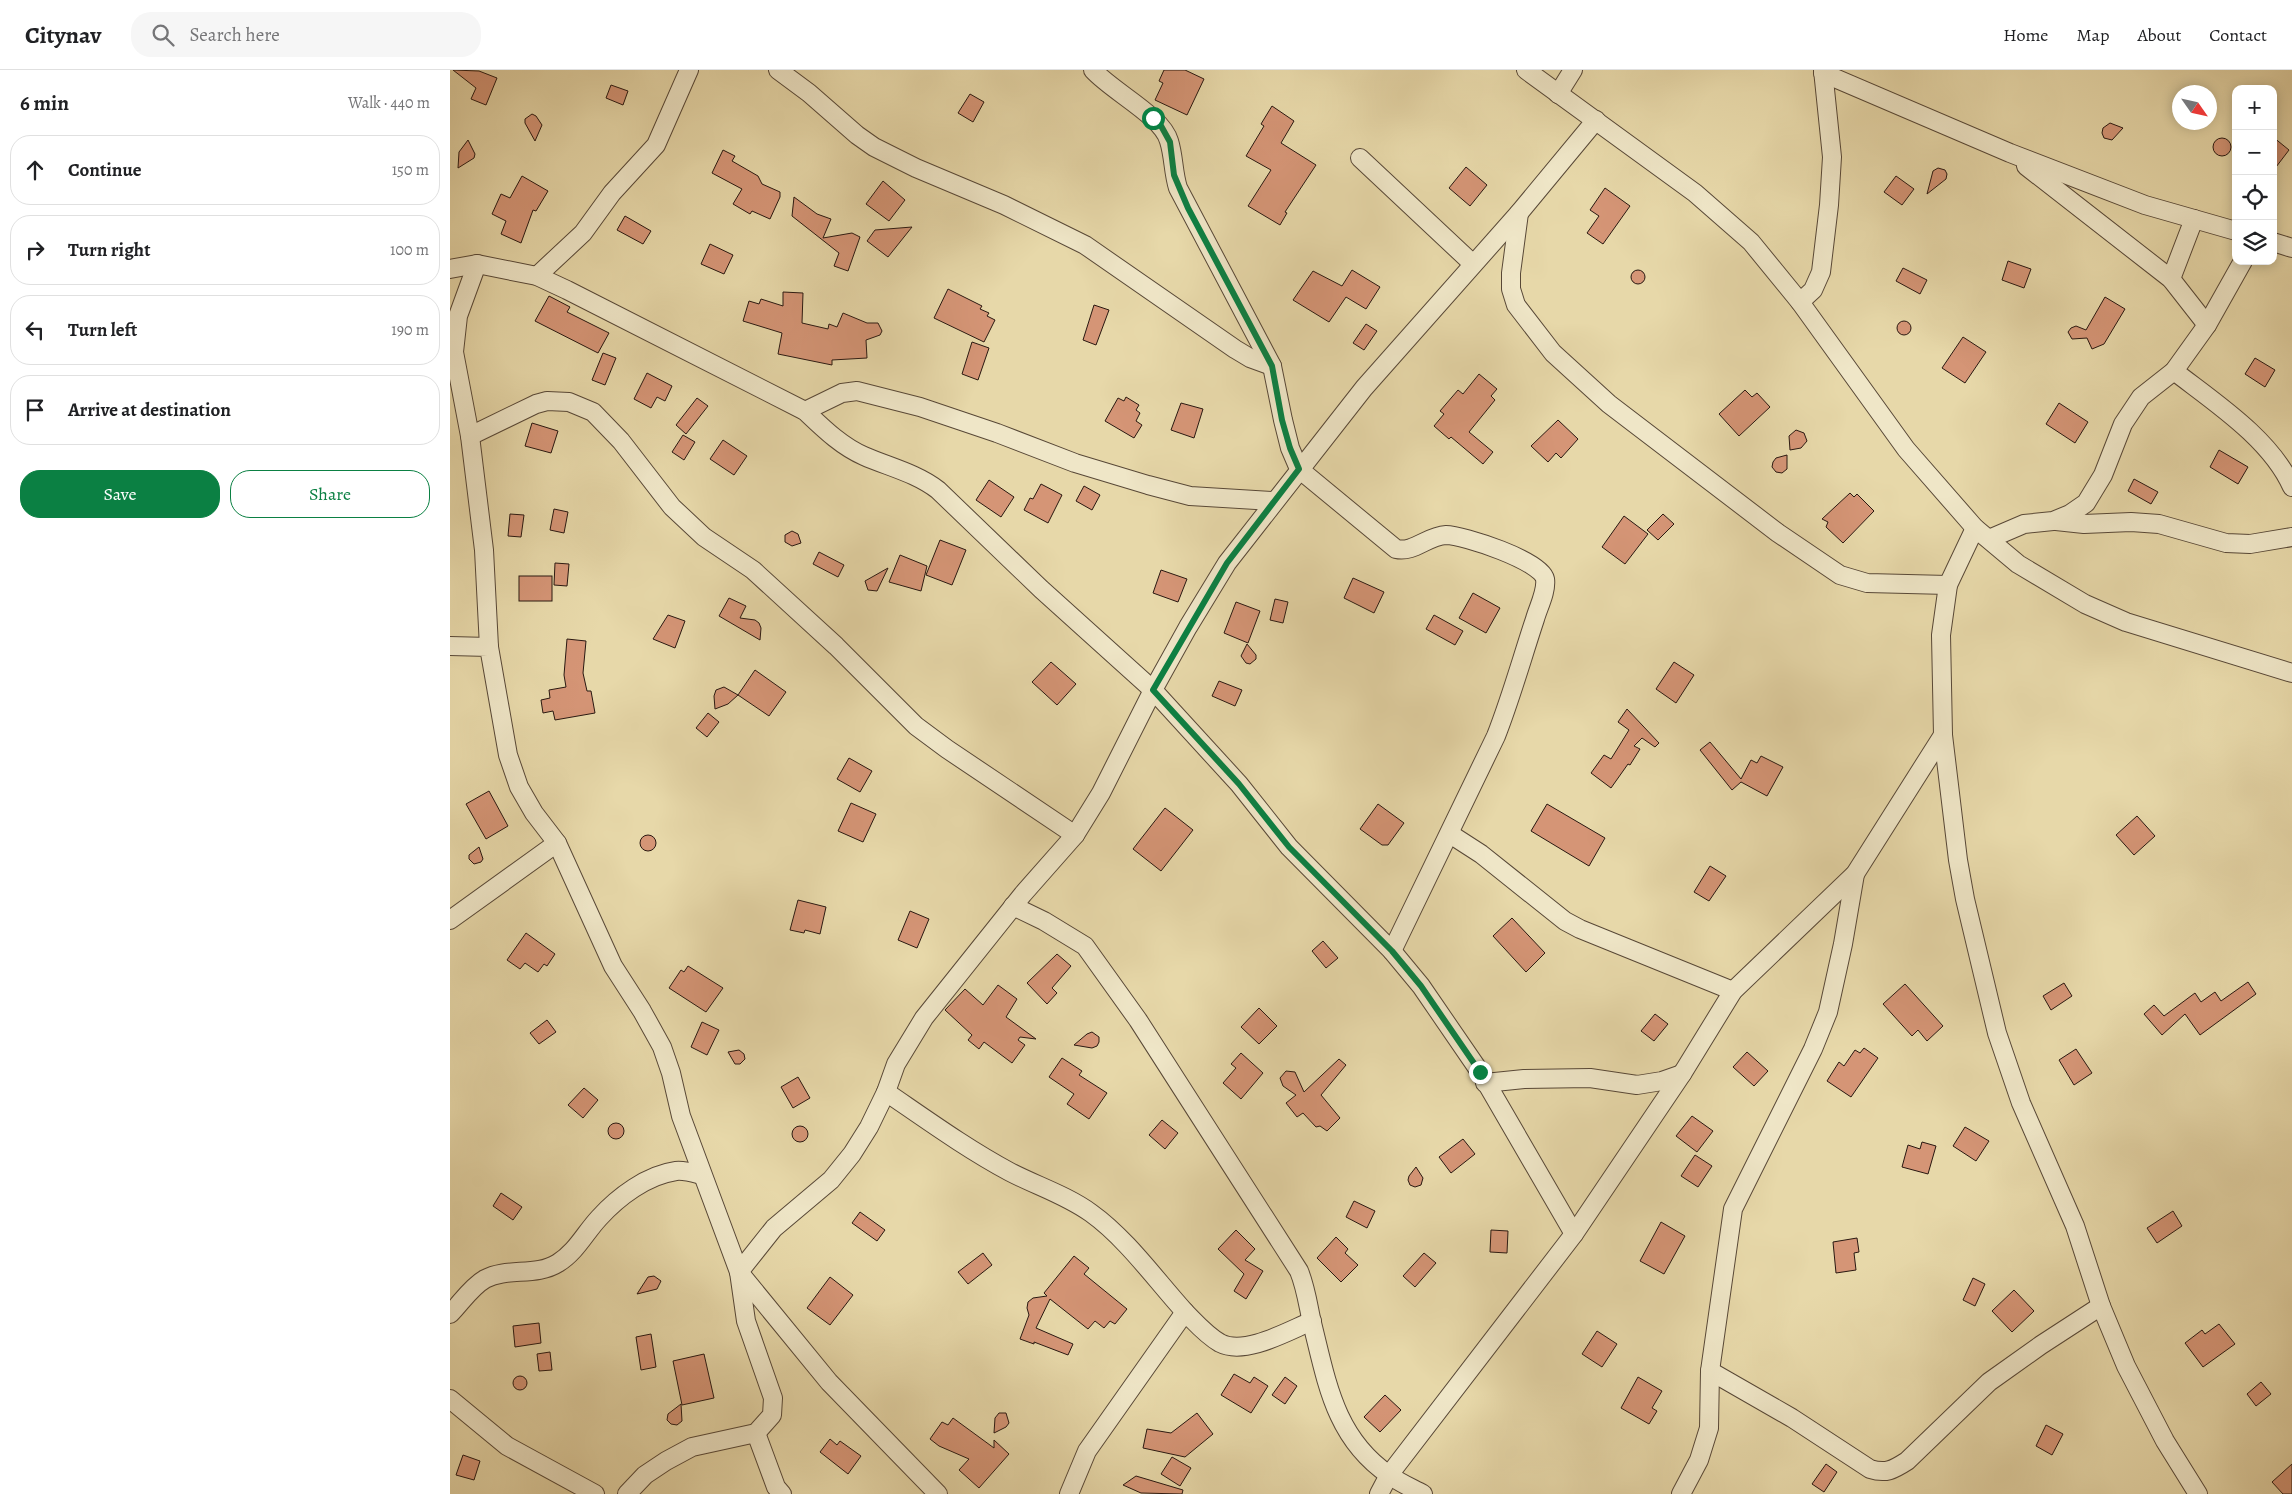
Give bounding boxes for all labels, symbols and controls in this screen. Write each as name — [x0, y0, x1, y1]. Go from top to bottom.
search box — [131, 12, 481, 57]
text: Citynav — [25, 19, 101, 51]
icon: search — [149, 21, 177, 49]
text: Search here — [189, 22, 280, 48]
text: Home — [2003, 23, 2048, 47]
text: Map — [2076, 23, 2109, 47]
text: About — [2137, 23, 2181, 47]
text: Contact — [2209, 23, 2267, 47]
north arrow — [2172, 85, 2217, 130]
map controls — [2232, 85, 2277, 265]
button: + — [2232, 85, 2277, 130]
text: 6 min — [20, 89, 69, 117]
text: Walk · 440 m — [348, 92, 430, 114]
route start — [1142, 107, 1165, 130]
button: − — [2232, 130, 2277, 175]
icon: ahead — [21, 156, 49, 184]
text: Continue — [68, 157, 142, 183]
text: 150 m — [392, 159, 429, 181]
button: locate — [2232, 175, 2277, 220]
button: layers — [2232, 220, 2277, 265]
icon: right — [21, 236, 49, 264]
text: Turn right — [68, 237, 150, 263]
text: 100 m — [390, 239, 429, 261]
icon: left — [21, 316, 49, 344]
text: Turn left — [68, 317, 137, 343]
text: 190 m — [391, 319, 429, 341]
icon: arrive — [21, 396, 49, 424]
text: Arrive at destination — [68, 397, 231, 423]
button: Save — [20, 470, 220, 518]
button: Share — [230, 470, 430, 518]
route end — [1469, 1061, 1492, 1084]

